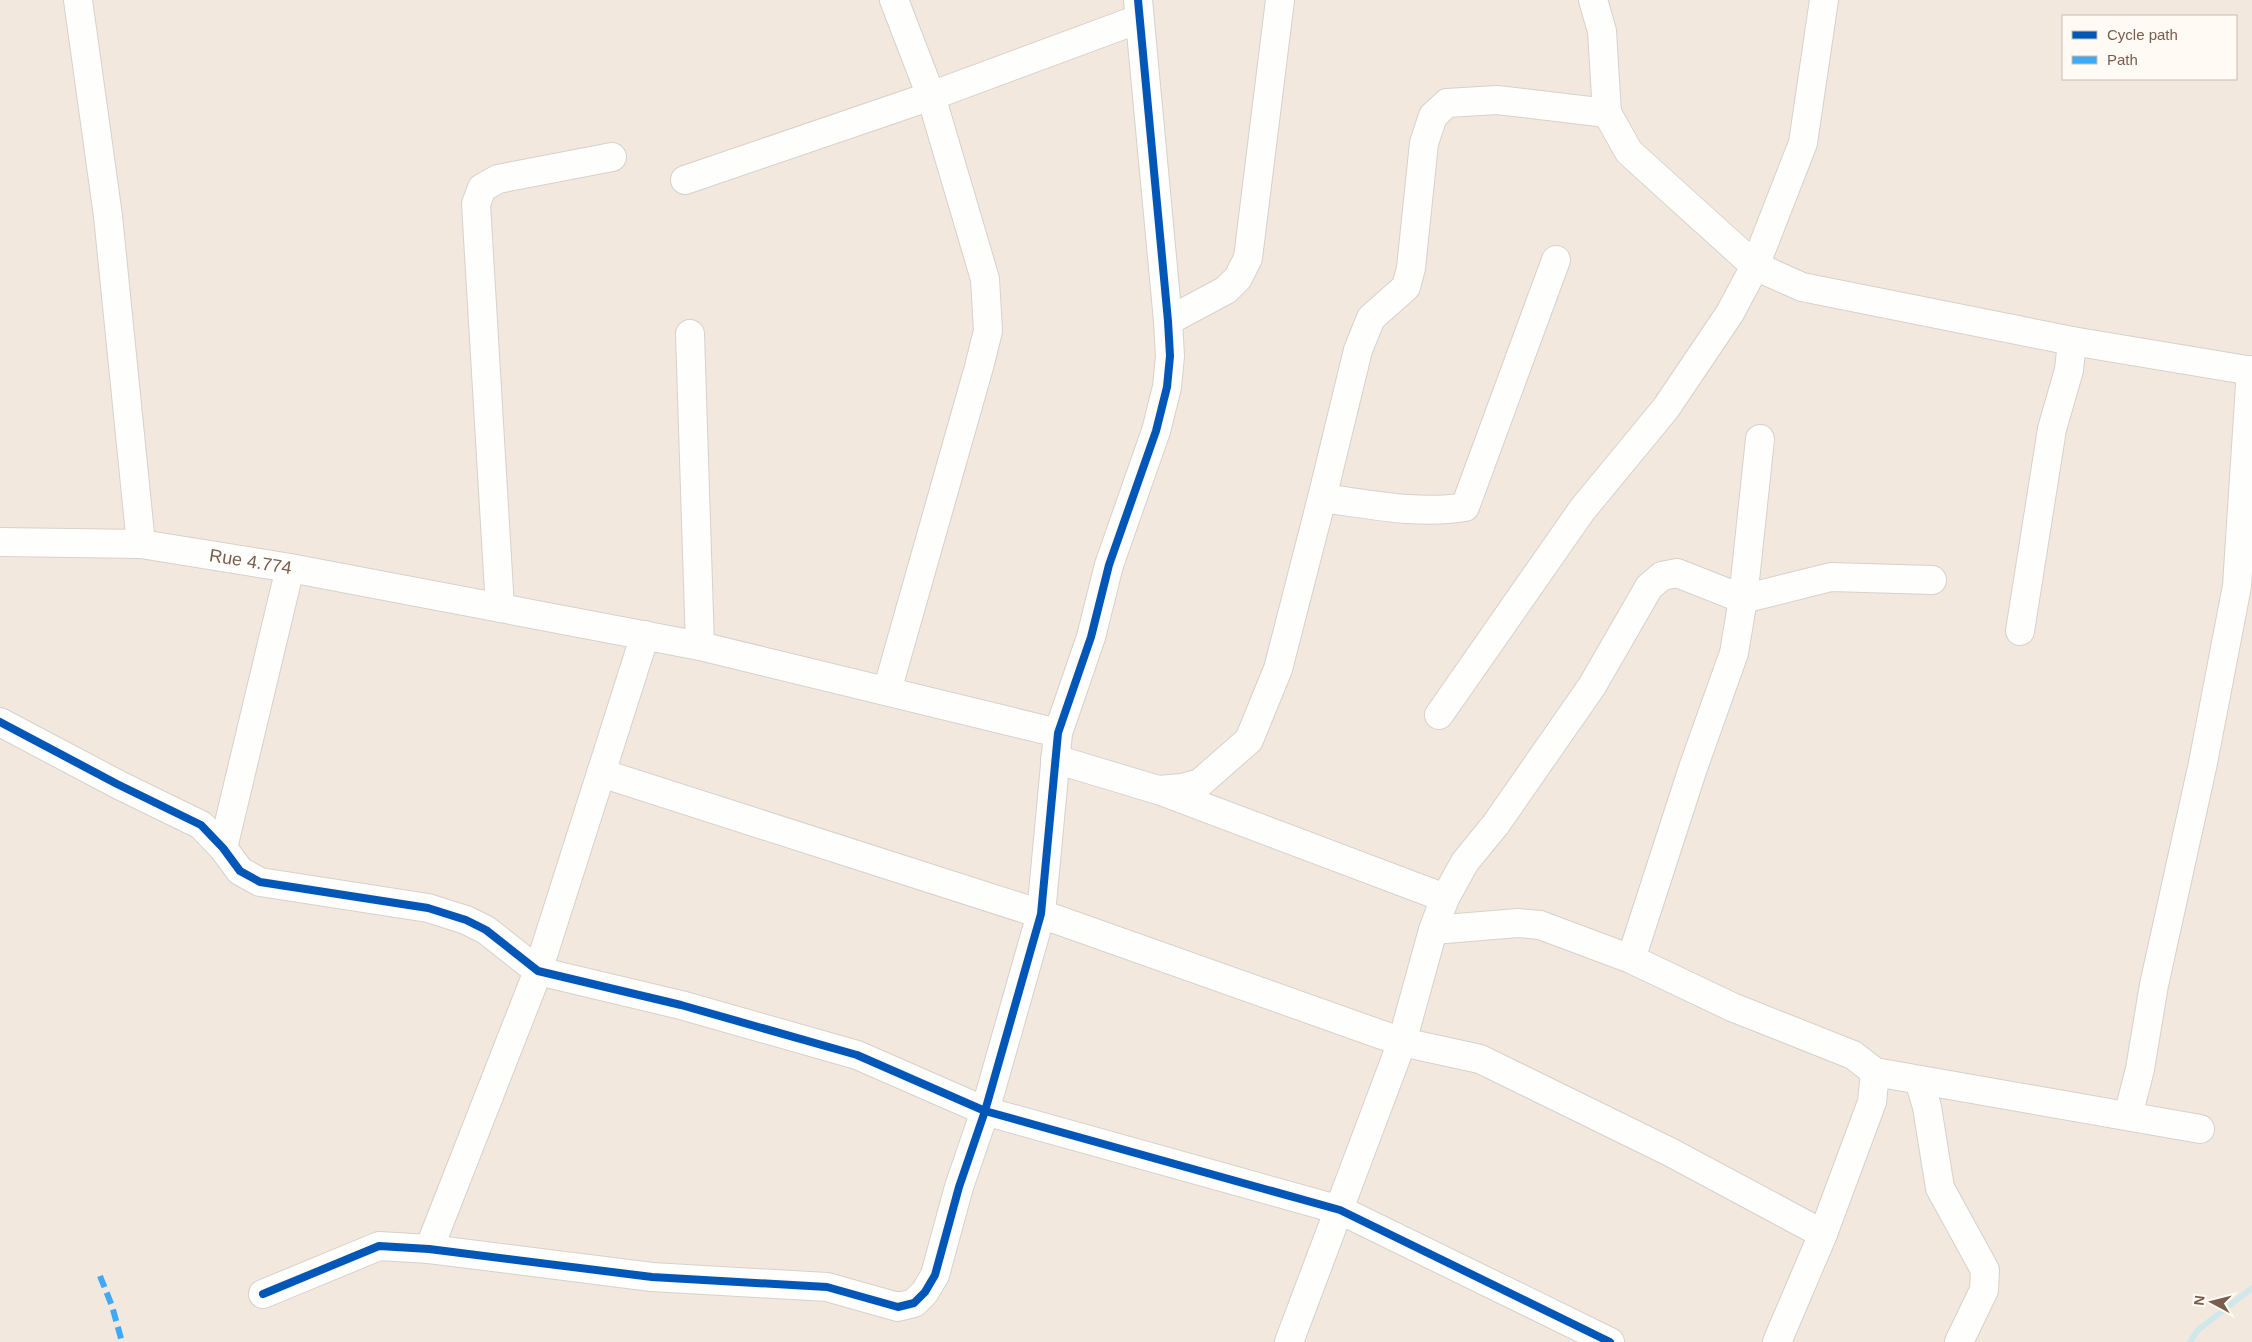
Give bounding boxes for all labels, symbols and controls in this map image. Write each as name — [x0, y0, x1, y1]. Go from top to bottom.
legend — [2062, 15, 2237, 80]
text: Cycle path — [2107, 26, 2178, 43]
text: Path — [2107, 51, 2138, 68]
street label: Rue 4.774 — [208, 545, 293, 578]
north arrow — [2187, 1277, 2237, 1327]
text: N — [2191, 1294, 2208, 1306]

